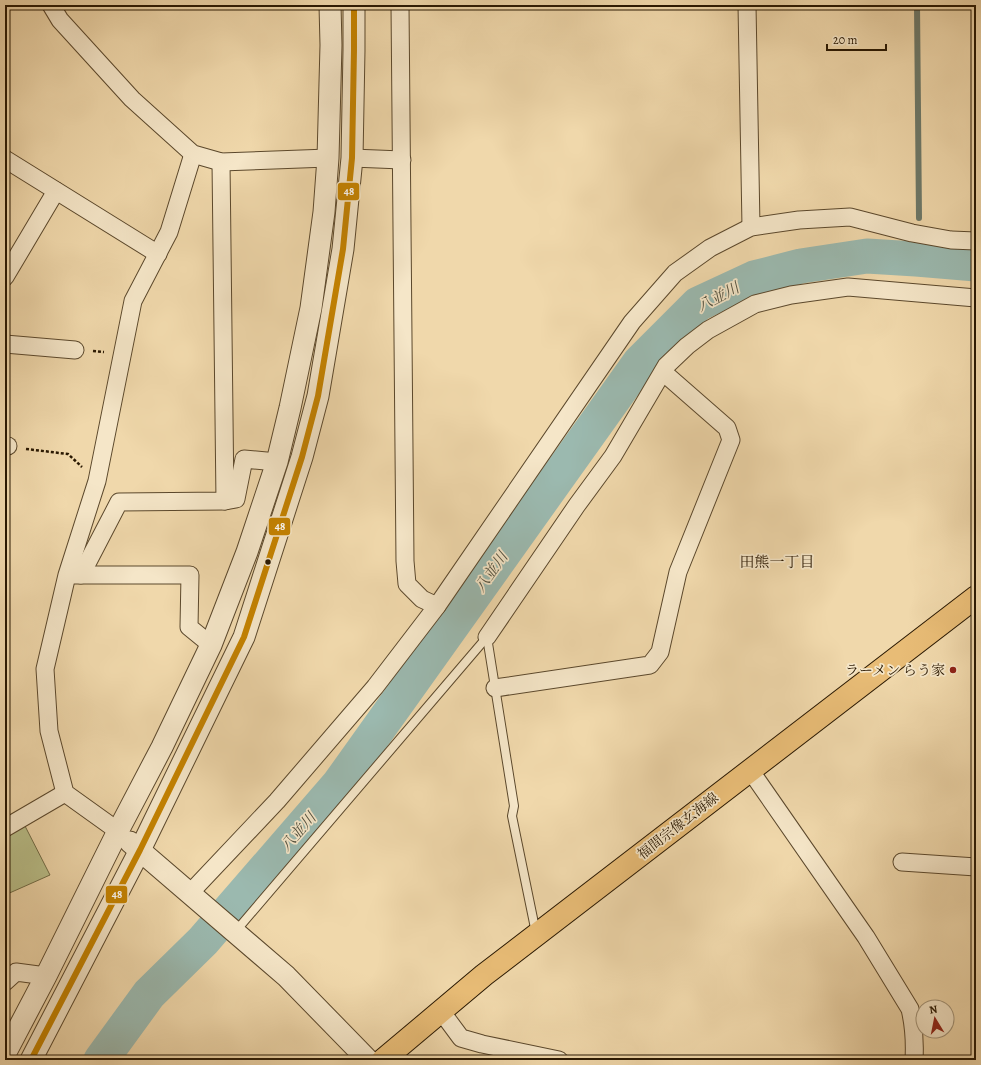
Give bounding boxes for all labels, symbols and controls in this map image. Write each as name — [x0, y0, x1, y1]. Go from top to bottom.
scale bar — [827, 26, 886, 52]
text: 20 m — [833, 32, 857, 48]
line badge: 48 — [337, 182, 360, 201]
text: 48 — [344, 184, 354, 199]
water label: 八並川 — [693, 277, 744, 316]
line badge: 48 — [268, 517, 291, 536]
text: 48 — [275, 519, 285, 534]
water label: 八並川 — [470, 546, 513, 596]
district label: 田熊一丁目 — [739, 552, 815, 572]
unlabelled marker — [263, 557, 273, 567]
place label: ラーメン らう家 — [845, 661, 945, 680]
marker: ラーメン らう家 — [948, 665, 958, 675]
street label: 福間宗像玄海線 — [634, 788, 722, 864]
water label: 八並川 — [276, 807, 322, 856]
line badge: 48 — [105, 885, 128, 904]
text: 48 — [112, 887, 122, 902]
north arrow — [915, 999, 955, 1039]
text: N — [928, 1002, 939, 1018]

